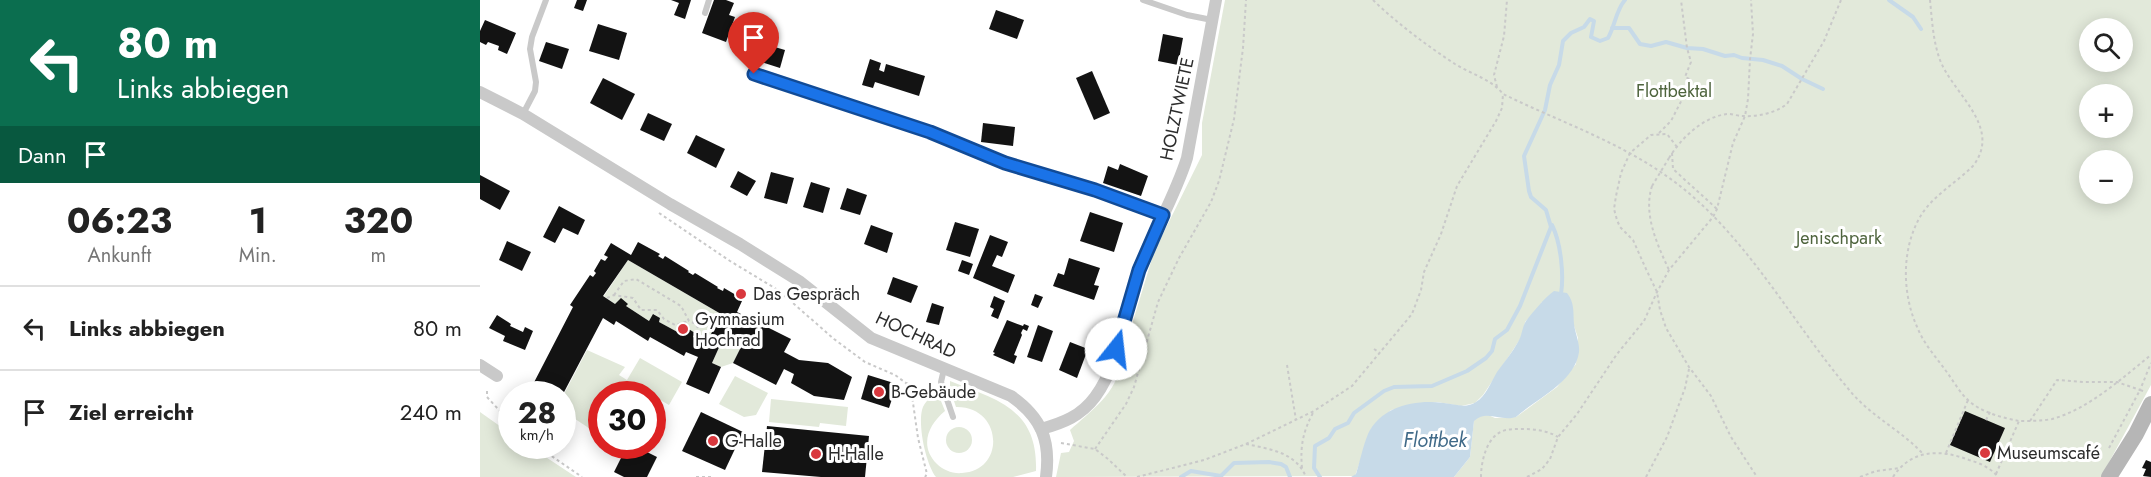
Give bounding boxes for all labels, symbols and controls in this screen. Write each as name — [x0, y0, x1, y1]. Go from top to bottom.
pin — [728, 12, 779, 74]
text: 80 m — [117, 13, 218, 74]
map controls — [2079, 18, 2133, 204]
button: search — [2079, 18, 2133, 72]
icon: arrive — [737, 21, 770, 54]
icon: left — [18, 24, 96, 102]
street label: HOLZTWIETE — [1153, 55, 1201, 163]
text: Links abbiegen — [117, 69, 289, 108]
park label: Flottbektal — [1636, 78, 1712, 104]
button: + — [2079, 84, 2133, 138]
icon: arrive — [79, 138, 112, 171]
text: Dann — [18, 139, 67, 171]
button: − — [2079, 150, 2133, 204]
text: 06:23 — [67, 194, 172, 246]
text: 1 — [249, 194, 267, 246]
text: 320 — [343, 194, 413, 246]
park label: Jenischpark — [1794, 225, 1882, 251]
text: Ankunft — [88, 241, 151, 270]
text: Min. — [239, 241, 277, 270]
text: m — [371, 241, 386, 270]
place label: Das Gespräch — [753, 281, 860, 307]
marker: Das Gespräch — [734, 287, 748, 301]
street label: HOCHRAD — [871, 305, 961, 365]
place label: Gymnasium Hochrad — [695, 306, 785, 353]
icon: left — [18, 312, 51, 345]
text: Links abbiegen — [69, 312, 225, 344]
text: 80 m — [413, 312, 462, 344]
position arrow — [1084, 317, 1148, 381]
marker: Gymnasium Hochrad — [676, 322, 690, 336]
place label: B-Gebäude — [891, 379, 976, 405]
speed limit sign: 30 — [588, 381, 666, 459]
marker: B-Gebäude — [872, 385, 886, 399]
text: 28 — [518, 391, 556, 434]
icon: arrive — [18, 396, 51, 429]
text: Ziel erreicht — [69, 396, 193, 428]
text: 240 m — [400, 396, 462, 428]
text: km/h — [520, 424, 554, 446]
water label: Flottbek — [1403, 426, 1468, 455]
place label: G-Halle — [725, 428, 782, 454]
marker: G-Halle — [706, 434, 720, 448]
place label: Museumscafé — [1997, 440, 2100, 466]
place label: H-Halle — [828, 441, 884, 467]
marker: Museumscafé — [1978, 446, 1992, 460]
marker: H-Halle — [809, 447, 823, 461]

